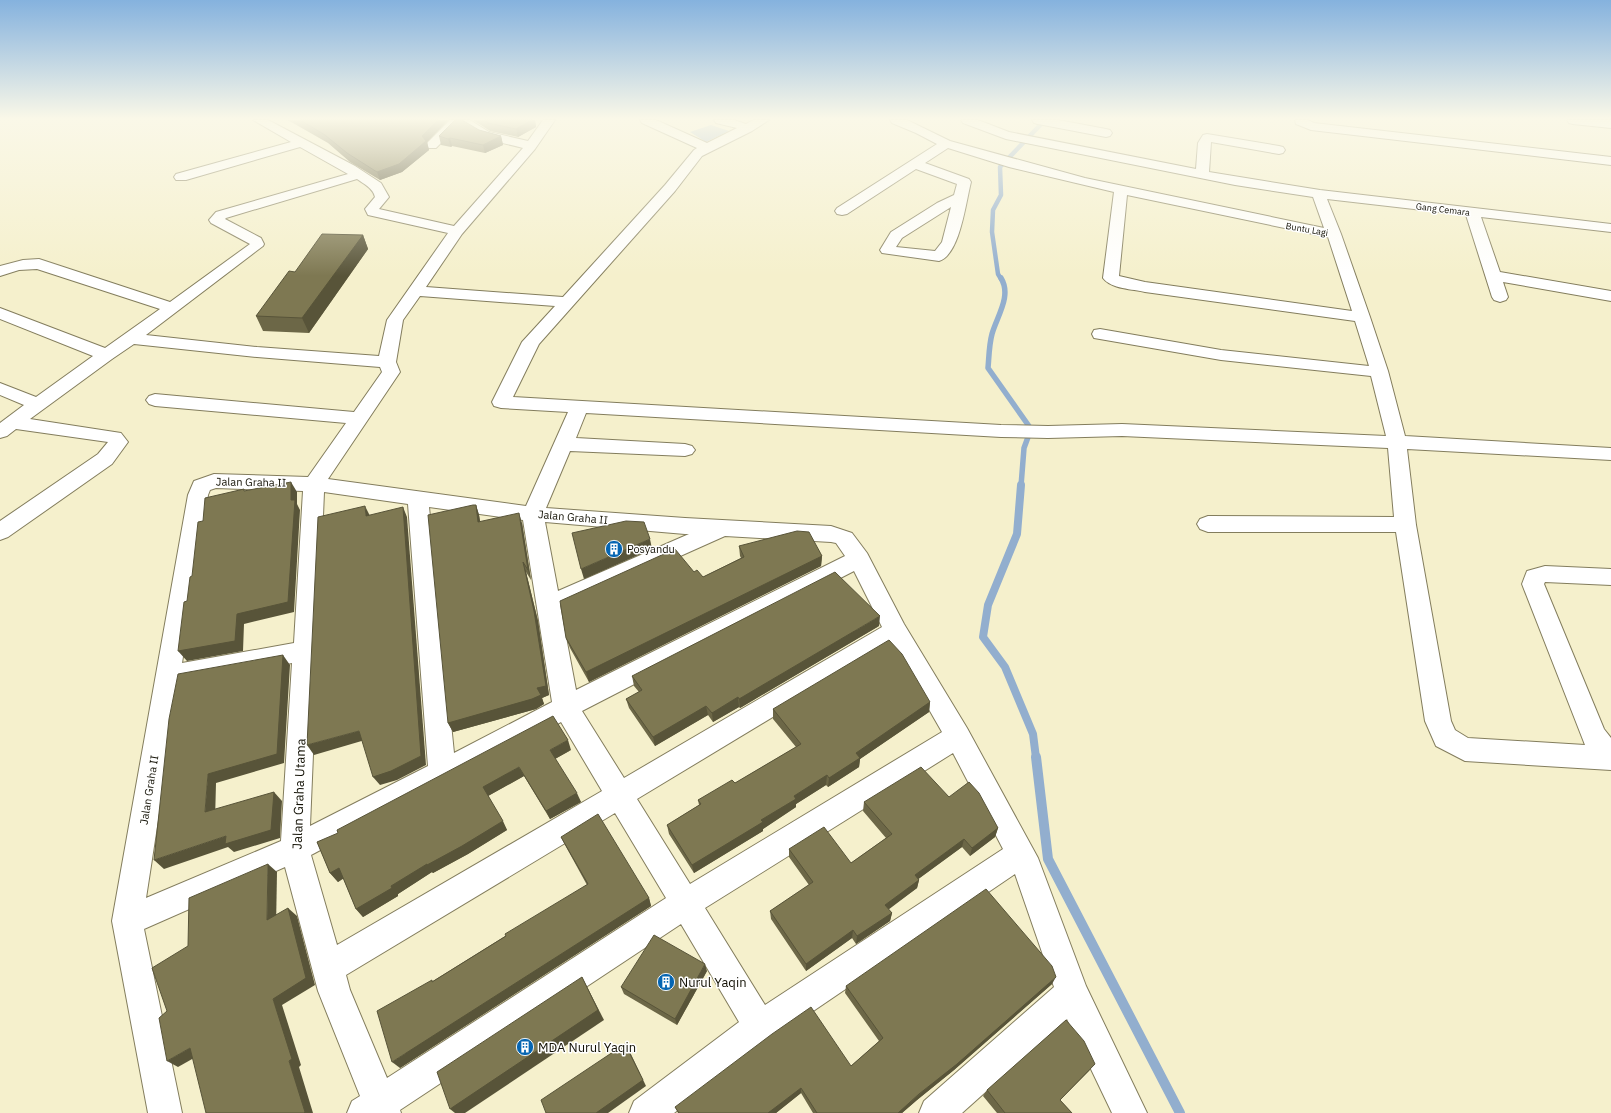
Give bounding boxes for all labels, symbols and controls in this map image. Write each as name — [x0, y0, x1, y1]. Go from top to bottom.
street label: Gang Cemara — [1415, 200, 1471, 218]
street label: Buntu Lagi — [1285, 220, 1329, 238]
street label: Jalan Graha II — [216, 474, 286, 490]
street label: Jalan Graha II — [537, 507, 609, 527]
building icon: Posyandu — [604, 539, 624, 559]
place label: Posyandu — [627, 542, 675, 556]
street label: Jalan Graha Utama — [289, 738, 309, 850]
street label: Jalan Graha II — [137, 754, 161, 826]
building icon: Nurul Yaqin — [656, 972, 676, 992]
place label: Nurul Yaqin — [679, 974, 747, 991]
building icon: MDA Nurul Yaqin — [515, 1037, 535, 1057]
place label: MDA Nurul Yaqin — [538, 1039, 636, 1056]

